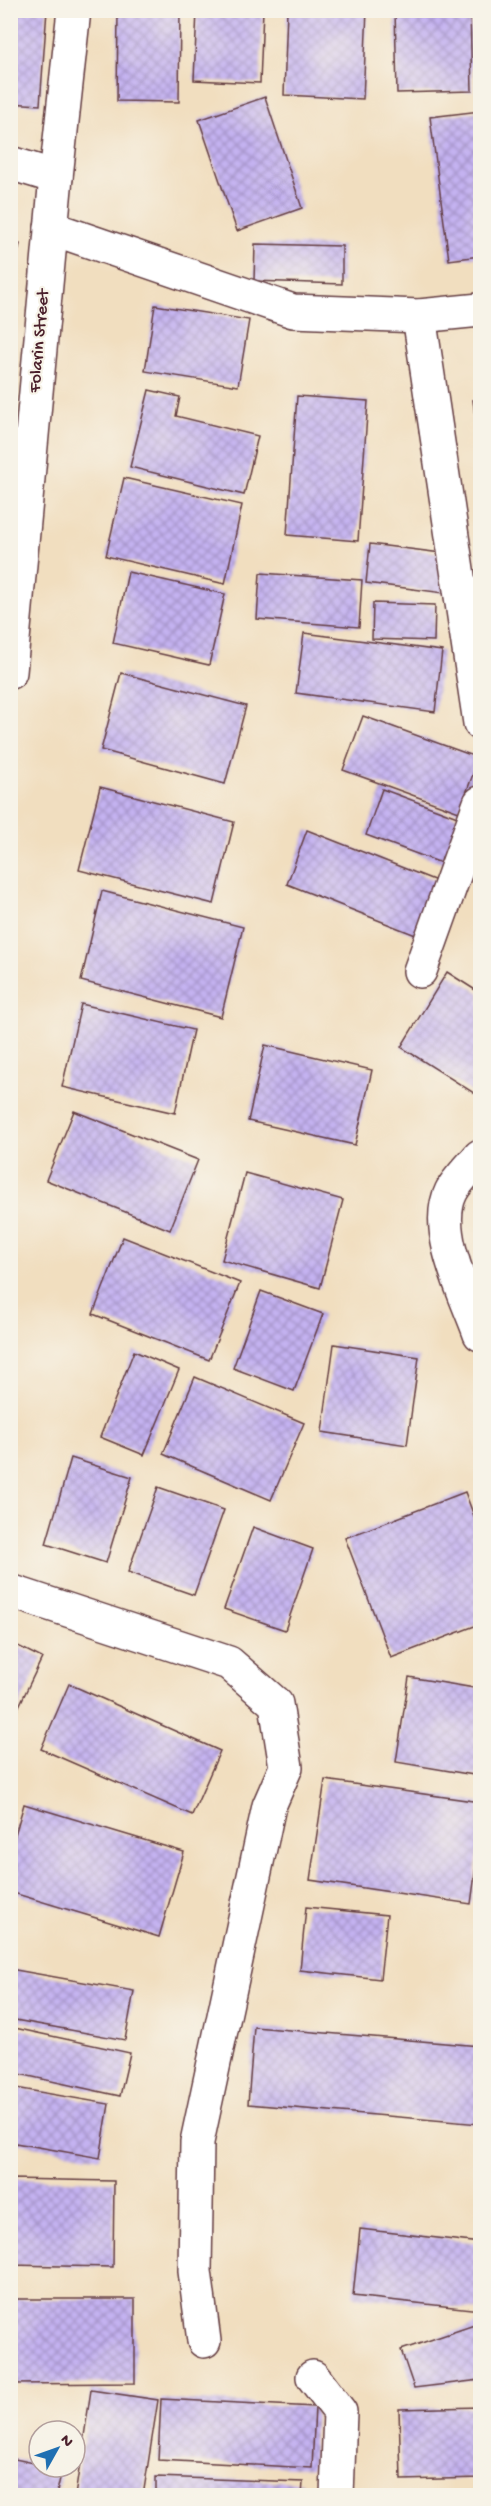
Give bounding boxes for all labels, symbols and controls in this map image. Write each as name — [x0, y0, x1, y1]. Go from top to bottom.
street label: Folarin Street — [25, 287, 55, 395]
north arrow — [27, 2419, 87, 2479]
text: N — [55, 2431, 77, 2452]

